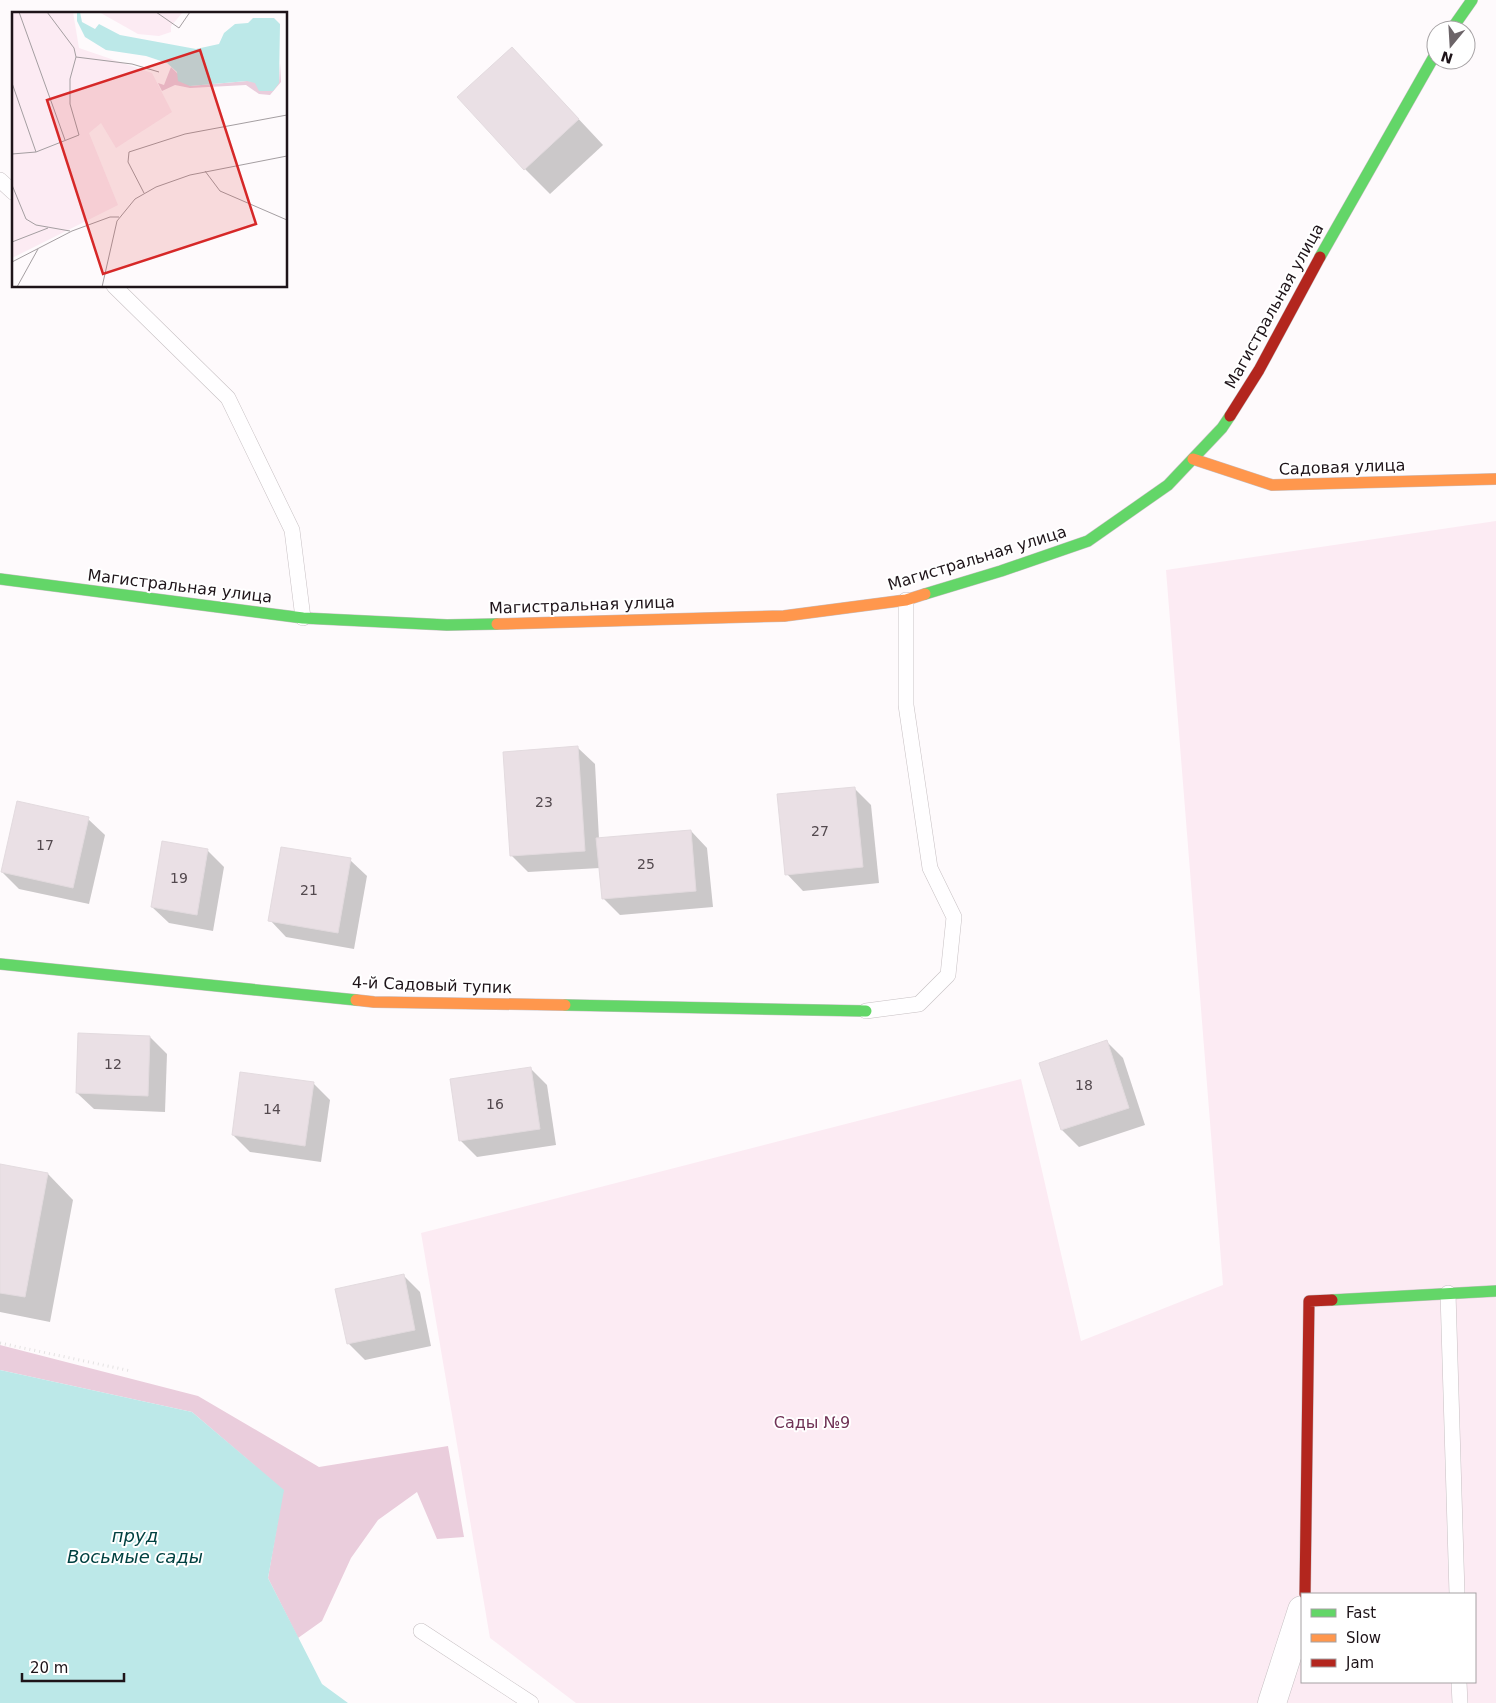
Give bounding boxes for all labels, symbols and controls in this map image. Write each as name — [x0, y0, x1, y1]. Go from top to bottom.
inset map — [12, 12, 288, 288]
north arrow — [1426, 20, 1476, 70]
text: N — [1439, 48, 1455, 67]
street label: Магистральная улица — [1221, 220, 1327, 392]
street label: Садовая улица — [1278, 455, 1406, 479]
street label: Магистральная улица — [885, 522, 1069, 594]
street label: Магистральная улица — [87, 565, 273, 607]
street label: Магистральная улица — [489, 592, 675, 618]
house number: 23 — [535, 794, 553, 810]
house number: 27 — [811, 823, 829, 839]
house number: 17 — [36, 837, 54, 853]
house number: 25 — [637, 856, 655, 872]
house number: 19 — [170, 870, 188, 886]
house number: 21 — [300, 882, 318, 898]
street label: 4-й Садовый тупик — [352, 973, 513, 997]
house number: 12 — [104, 1056, 122, 1072]
house number: 18 — [1075, 1077, 1093, 1093]
house number: 16 — [486, 1096, 504, 1112]
house number: 14 — [263, 1101, 281, 1117]
park label: Сады №9 — [774, 1413, 850, 1432]
water label: пруд Восьмые сады — [67, 1525, 203, 1567]
legend — [1301, 1593, 1476, 1683]
text: Fast — [1346, 1604, 1376, 1622]
text: Slow — [1346, 1629, 1381, 1647]
scale bar — [22, 1650, 125, 1682]
text: Jam — [1345, 1654, 1374, 1672]
text: 20 m — [30, 1659, 68, 1677]

